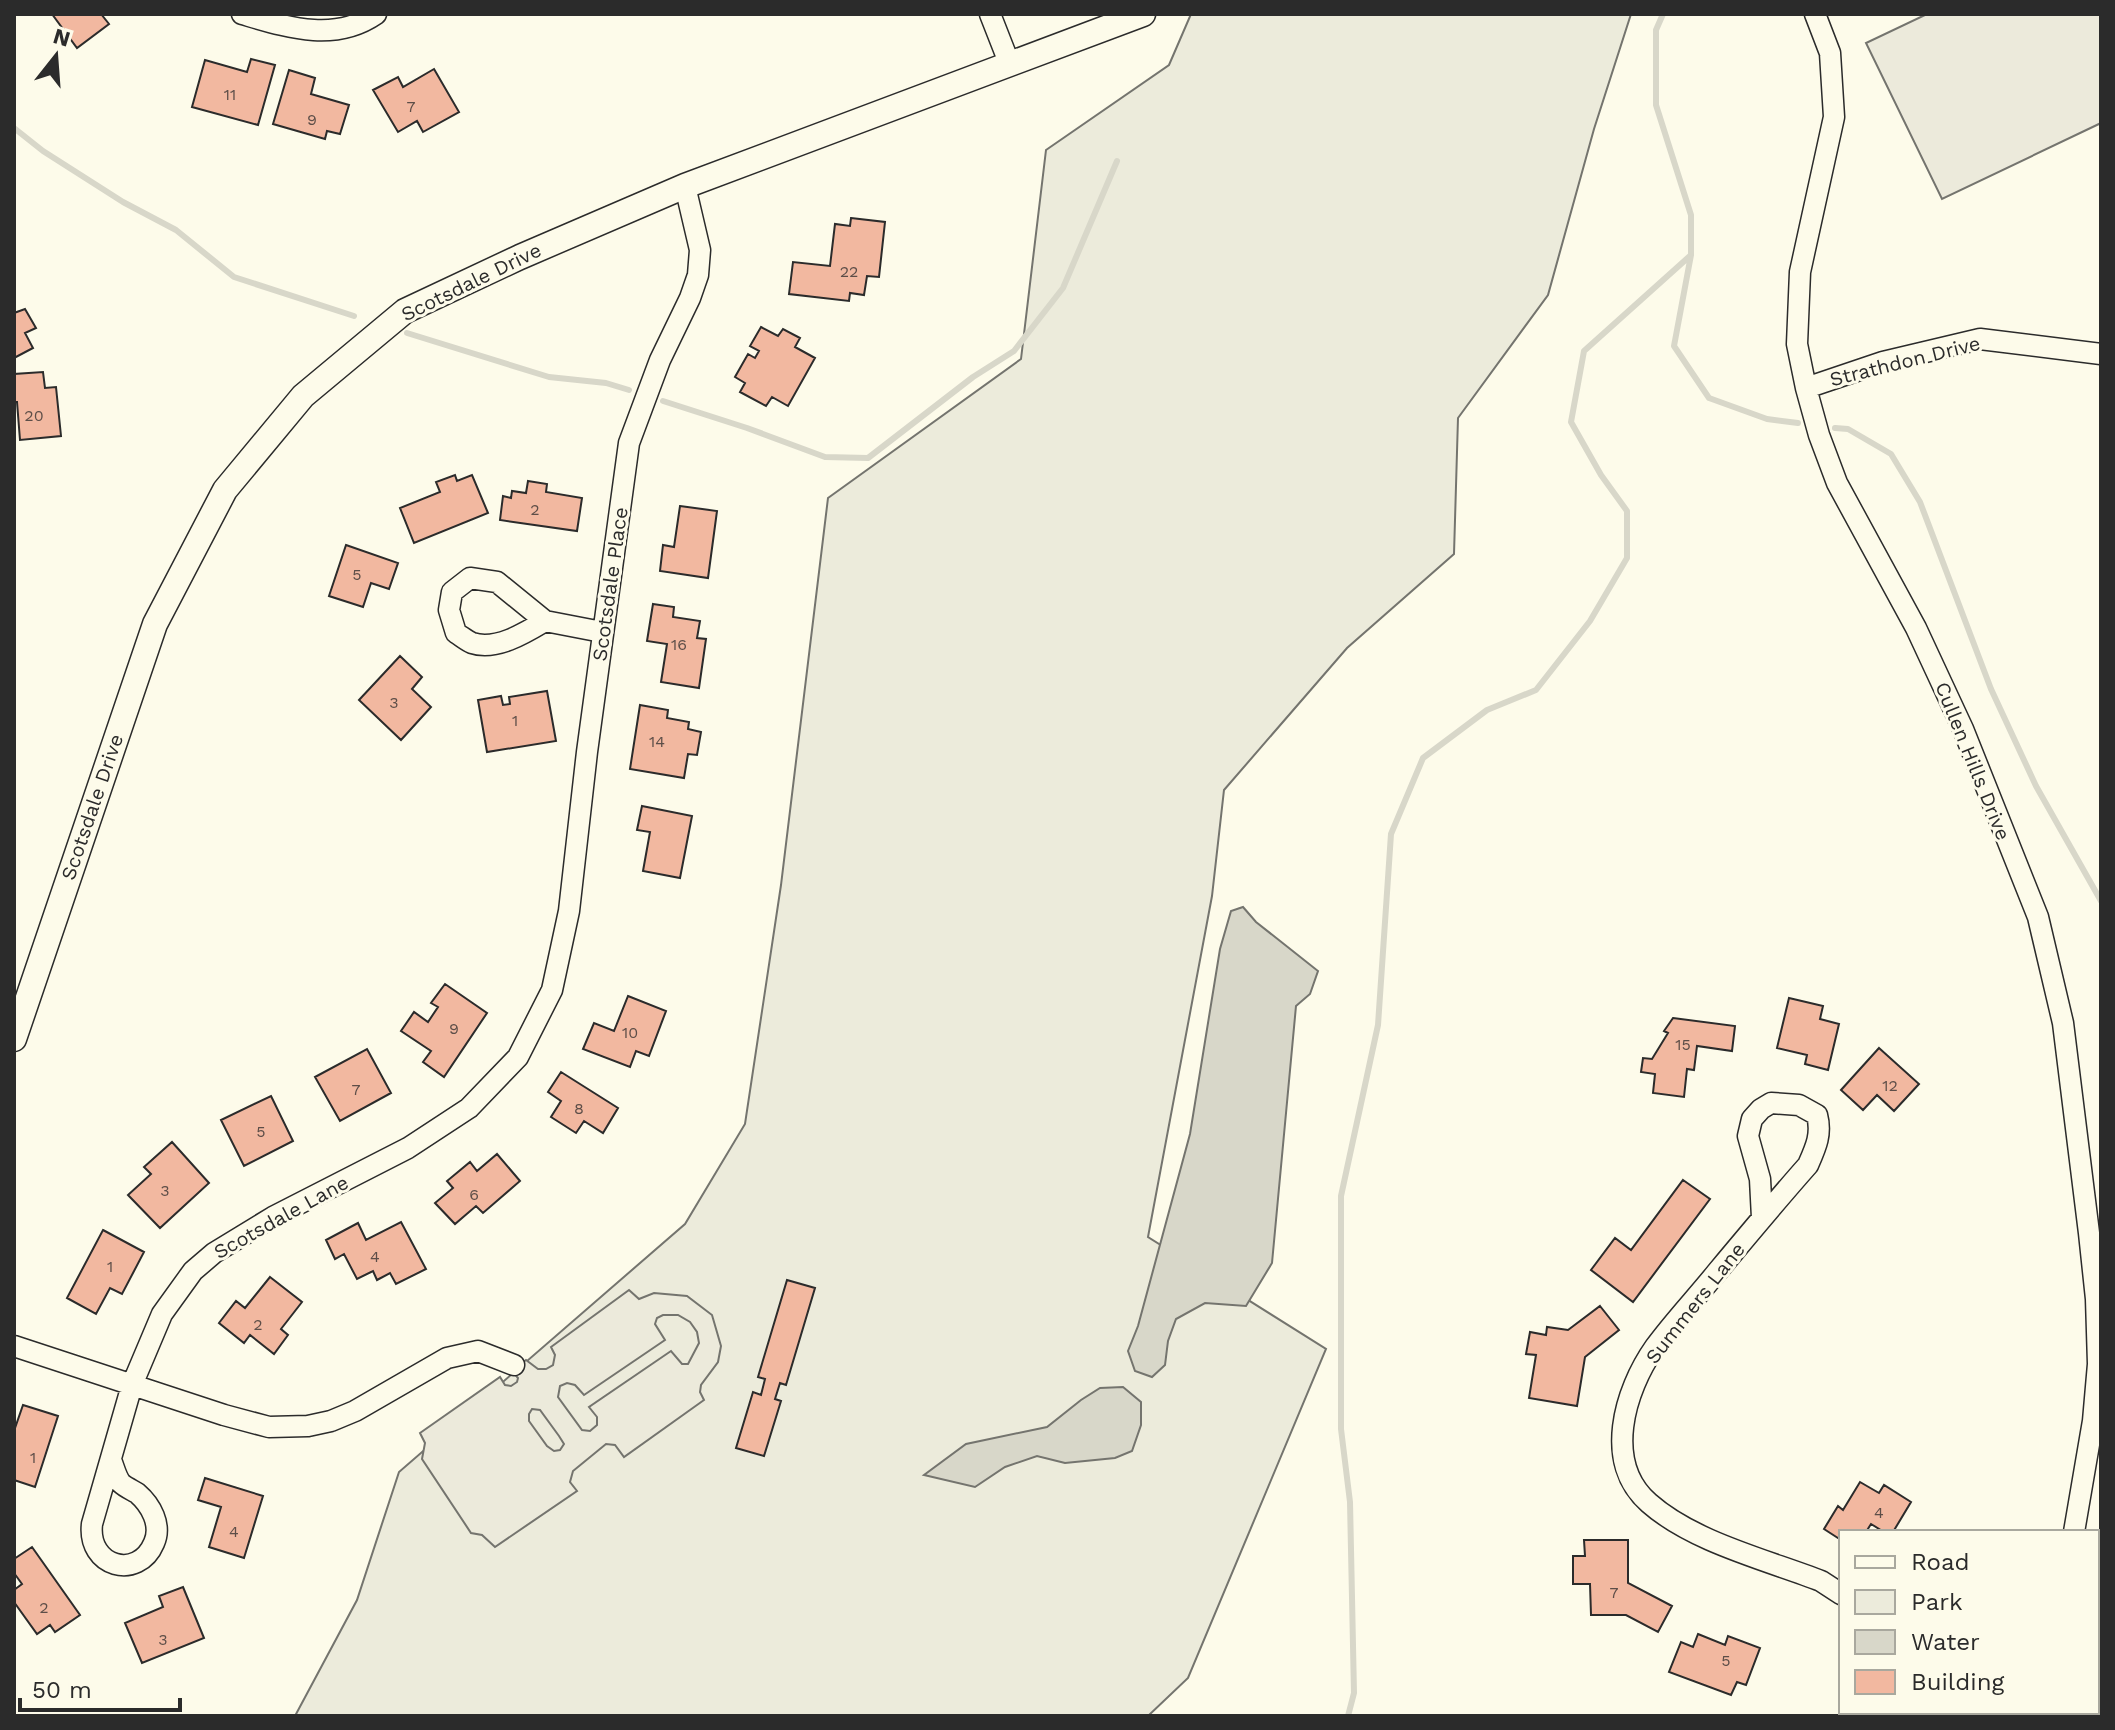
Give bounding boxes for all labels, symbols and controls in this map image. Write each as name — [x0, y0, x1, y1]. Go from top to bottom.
north arrow — [16, 16, 96, 96]
text: N — [50, 23, 73, 52]
house number: 11 — [224, 85, 236, 104]
house number: 7 — [407, 97, 416, 116]
house number: 9 — [307, 110, 317, 129]
street label: Scotsdale Drive — [397, 238, 545, 326]
house number: 22 — [840, 262, 858, 281]
street label: Strathdon Drive — [1827, 331, 1983, 391]
house number: 20 — [24, 406, 44, 425]
house number: 2 — [530, 500, 540, 519]
street label: Scotsdale Place — [587, 505, 633, 663]
house number: 5 — [352, 565, 362, 584]
house number: 16 — [671, 635, 687, 654]
street label: Cullen Hills Drive — [1930, 678, 2016, 844]
house number: 3 — [389, 693, 399, 712]
house number: 1 — [512, 711, 518, 730]
street label: Scotsdale Drive — [56, 731, 128, 883]
house number: 14 — [649, 732, 665, 751]
house number: 9 — [449, 1019, 459, 1038]
house number: 10 — [622, 1023, 638, 1042]
house number: 15 — [1675, 1035, 1691, 1054]
house number: 12 — [1882, 1076, 1898, 1095]
house number: 7 — [352, 1080, 361, 1099]
house number: 8 — [574, 1099, 584, 1118]
house number: 5 — [256, 1122, 266, 1141]
street label: Scotsdale Lane — [209, 1170, 353, 1264]
house number: 3 — [160, 1181, 170, 1200]
house number: 6 — [469, 1185, 479, 1204]
street label: Summers Lane — [1640, 1238, 1750, 1368]
house number: 4 — [370, 1247, 380, 1266]
house number: 1 — [107, 1257, 113, 1276]
house number: 2 — [253, 1315, 263, 1334]
house number: 1 — [30, 1448, 36, 1467]
house number: 4 — [1874, 1503, 1884, 1522]
house number: 4 — [229, 1522, 239, 1541]
legend — [1839, 1530, 2099, 1714]
text: Road — [1911, 1548, 1970, 1576]
house number: 7 — [1610, 1583, 1619, 1602]
text: Park — [1911, 1588, 1963, 1616]
house number: 2 — [39, 1598, 49, 1617]
text: Water — [1911, 1628, 1980, 1656]
house number: 3 — [158, 1630, 168, 1649]
house number: 5 — [1721, 1651, 1731, 1670]
scale bar — [20, 1662, 180, 1712]
text: Building — [1911, 1668, 2004, 1696]
text: 50 m — [32, 1676, 92, 1704]

